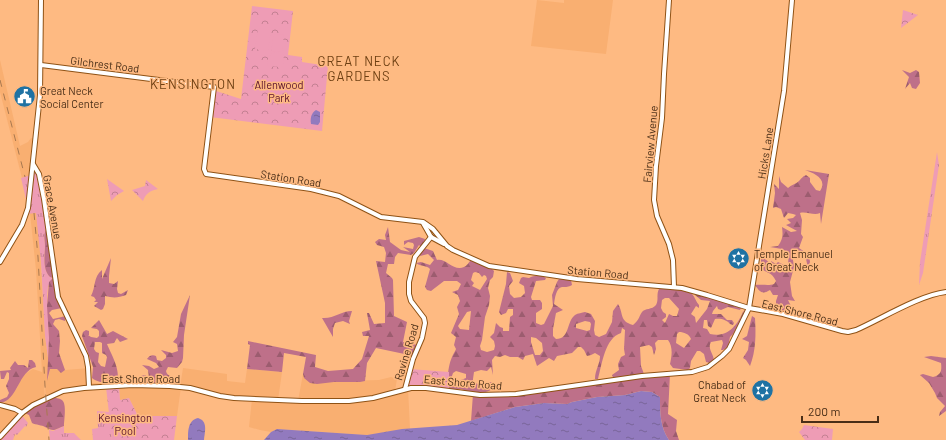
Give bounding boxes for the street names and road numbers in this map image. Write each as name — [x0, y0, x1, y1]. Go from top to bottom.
street label: Gilchrest Road — [70, 53, 140, 75]
street label: Fairview Avenue — [640, 105, 660, 183]
street label: Hicks Lane — [754, 126, 776, 180]
street label: Station Road — [260, 167, 322, 189]
street label: Grace Avenue — [41, 174, 65, 240]
street label: Station Road — [567, 263, 629, 281]
street label: East Shore Road — [760, 296, 840, 328]
street label: Ravine Road — [391, 322, 421, 382]
street label: East Shore Road — [102, 372, 180, 385]
street label: East Shore Road — [423, 372, 503, 392]

